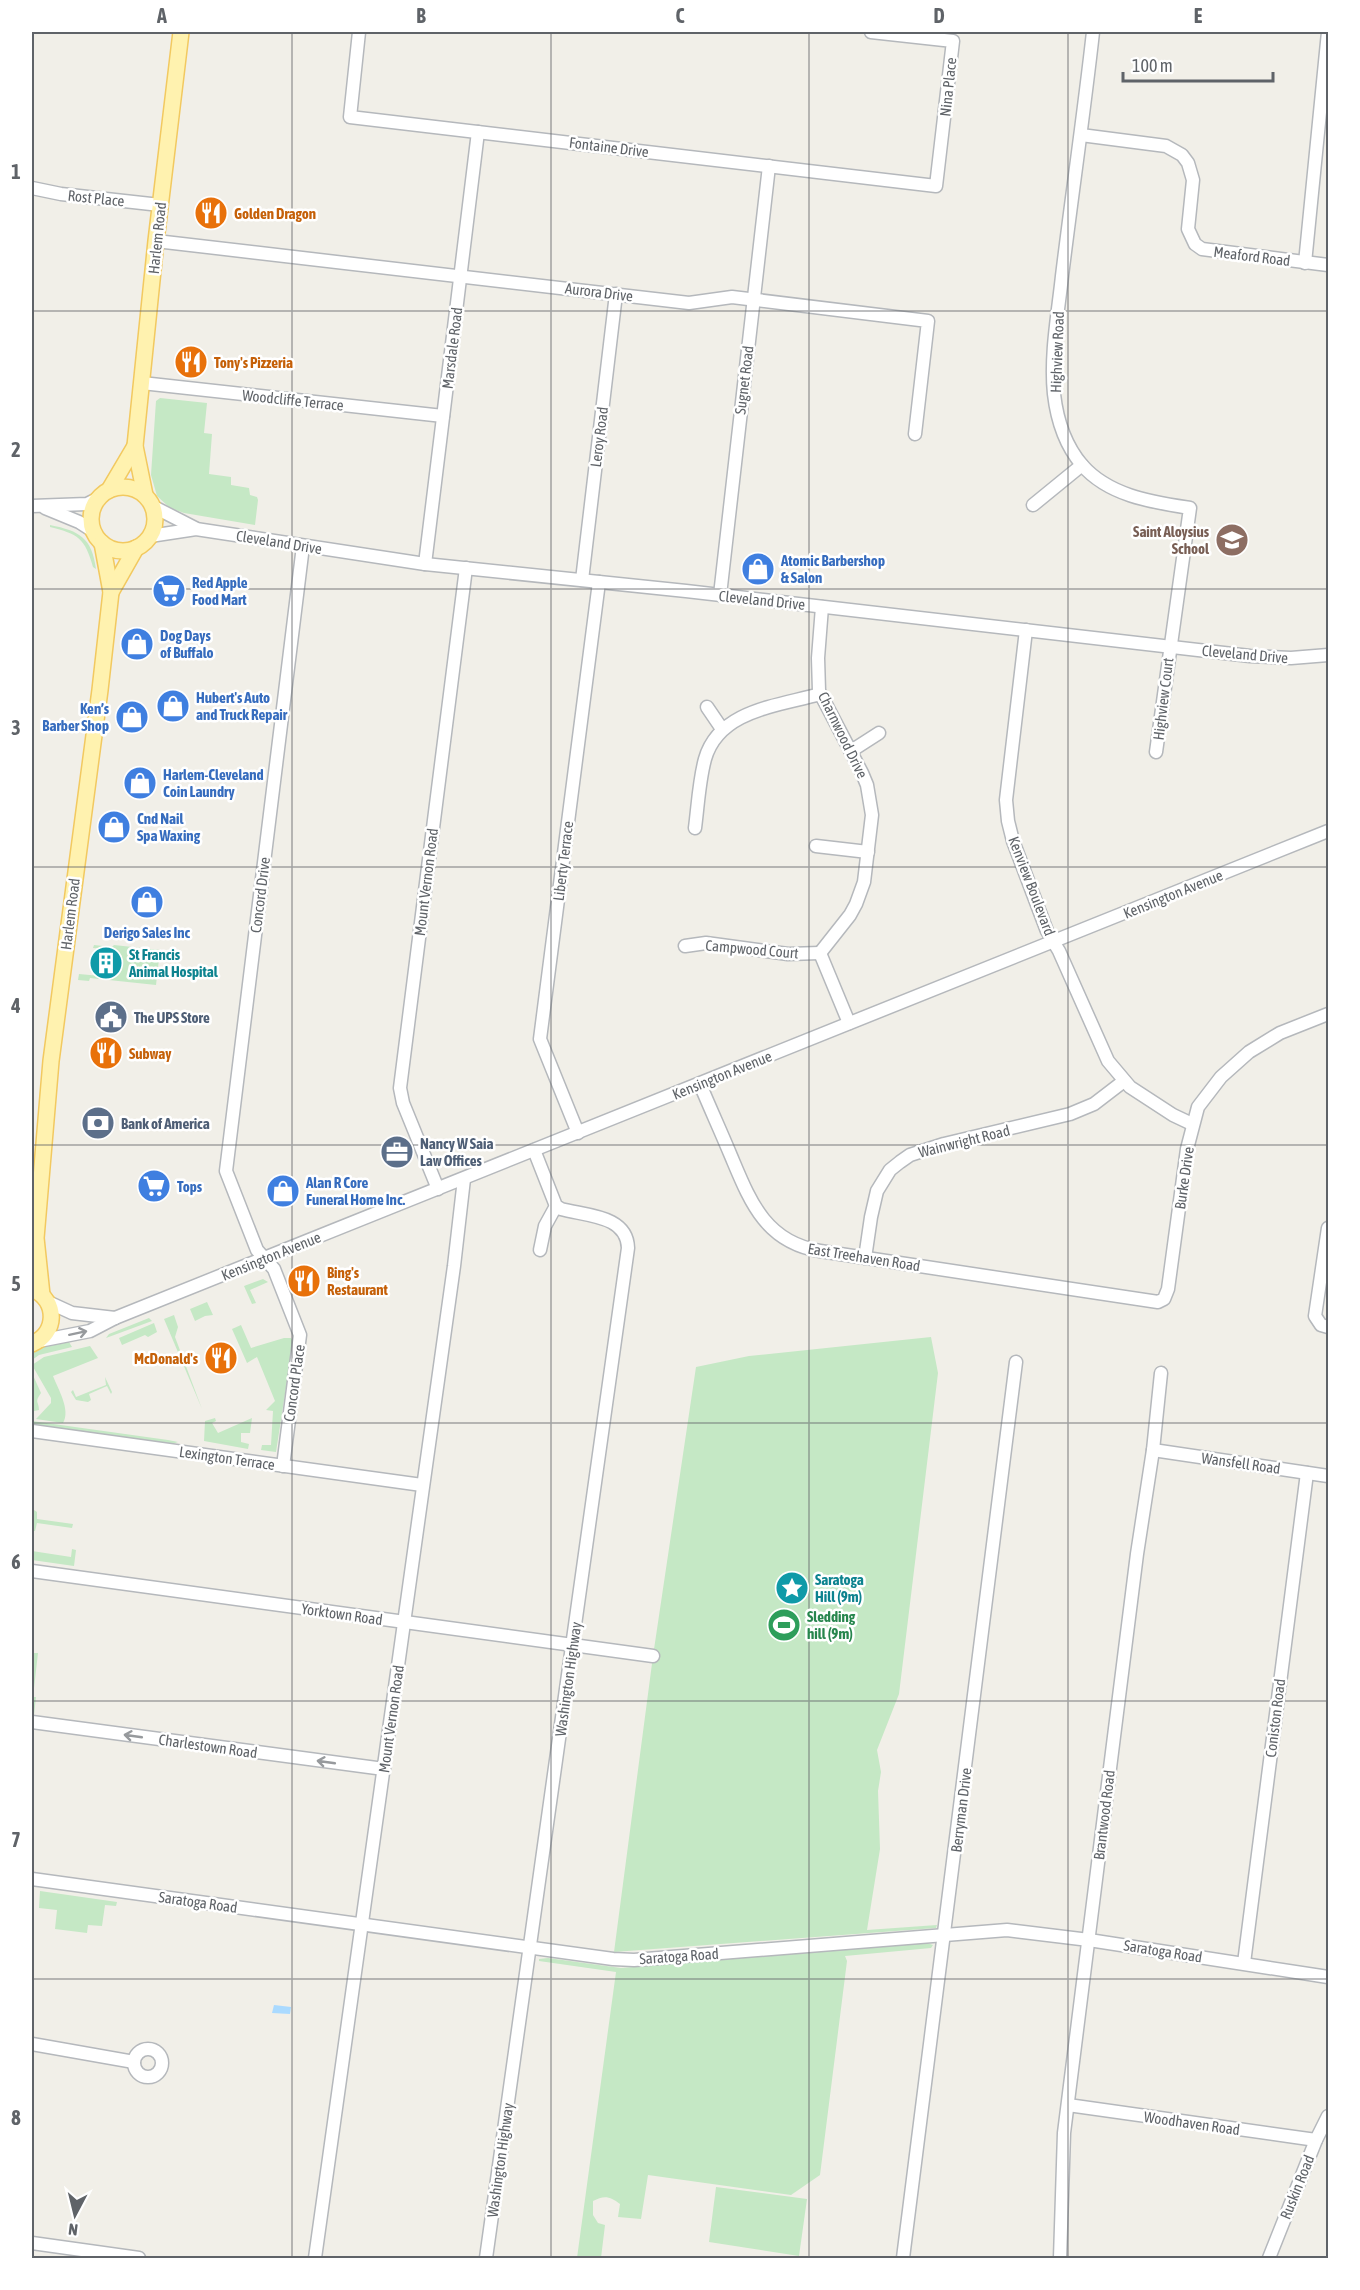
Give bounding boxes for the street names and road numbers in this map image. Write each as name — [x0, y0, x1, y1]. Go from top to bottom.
street label: Nina Place — [936, 56, 960, 117]
street label: Fontaine Drive — [568, 134, 650, 160]
street label: Rost Place — [67, 187, 125, 209]
street label: Harlem Road — [145, 201, 169, 275]
street label: Meaford Road — [1213, 243, 1291, 269]
street label: Aurora Drive — [564, 279, 634, 305]
street label: Marsdale Road — [439, 306, 465, 390]
street label: Highview Road — [1047, 311, 1067, 393]
street label: Sugnet Road — [731, 345, 757, 415]
street label: Woodcliffe Terrace — [241, 386, 345, 414]
street label: Leroy Road — [587, 406, 611, 468]
street label: Cleveland Drive — [235, 527, 323, 557]
street label: Cleveland Drive — [718, 587, 806, 613]
street label: Cleveland Drive — [1201, 642, 1289, 666]
street label: Highview Court — [1150, 657, 1176, 741]
street label: Charnwood Drive — [815, 689, 871, 781]
street label: Liberty Terrace — [550, 820, 576, 902]
street label: Mount Vernon Road — [411, 827, 441, 937]
street label: Kenview Boulevard — [1005, 834, 1059, 938]
street label: Concord Drive — [247, 856, 273, 934]
street label: Kensington Avenue — [1121, 866, 1225, 922]
street label: Harlem Road — [57, 877, 83, 951]
street label: Campwood Court — [705, 936, 799, 962]
street label: Kensington Avenue — [670, 1047, 774, 1103]
street label: Wainwright Road — [916, 1121, 1012, 1161]
street label: Burke Drive — [1171, 1145, 1197, 1210]
street label: Kensington Avenue — [219, 1228, 323, 1284]
street label: East Treehaven Road — [806, 1240, 922, 1274]
street label: Concord Place — [280, 1343, 308, 1423]
street label: Lexington Terrace — [178, 1443, 276, 1473]
street label: Wansfell Road — [1200, 1449, 1282, 1477]
street label: Yorktown Road — [300, 1600, 384, 1628]
street label: Washington Highway — [552, 1621, 584, 1737]
street label: Mount Vernon Road — [375, 1664, 407, 1774]
street label: Coniston Road — [1262, 1678, 1288, 1758]
street label: Charlestown Road — [158, 1731, 258, 1761]
street label: Berryman Drive — [947, 1767, 975, 1853]
street label: Brantwood Road — [1090, 1769, 1118, 1861]
street label: Saratoga Road — [157, 1888, 239, 1916]
street label: Saratoga Road — [1122, 1936, 1204, 1966]
street label: Saratoga Road — [639, 1945, 719, 1967]
street label: Washington Highway — [484, 2102, 516, 2218]
street label: Woodhaven Road — [1143, 2108, 1241, 2138]
street label: Ruskin Road — [1276, 2152, 1318, 2222]

